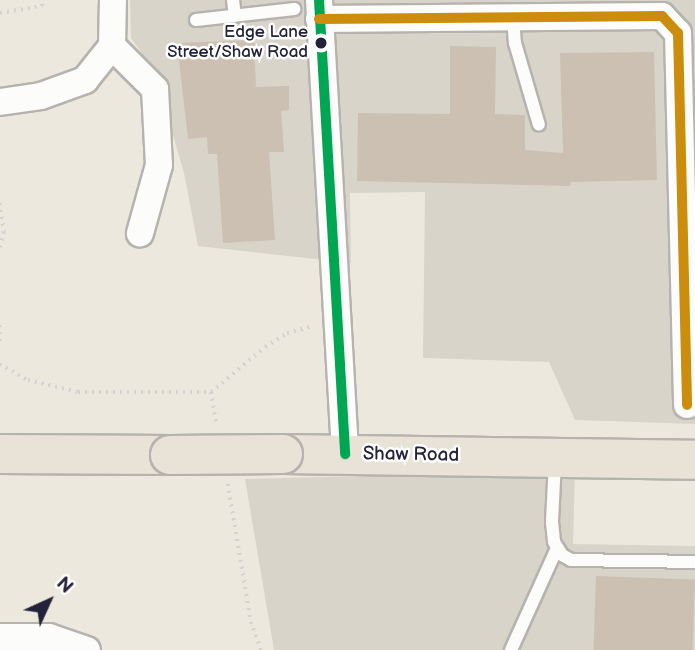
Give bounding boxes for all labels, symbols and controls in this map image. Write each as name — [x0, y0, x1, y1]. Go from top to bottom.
place label: Edge Lane Street/Shaw Road — [167, 23, 308, 63]
marker: Edge Lane Street/Shaw Road — [314, 36, 328, 50]
street label: Shaw Road — [363, 443, 459, 467]
north arrow — [14, 566, 84, 636]
text: N — [51, 573, 77, 599]

